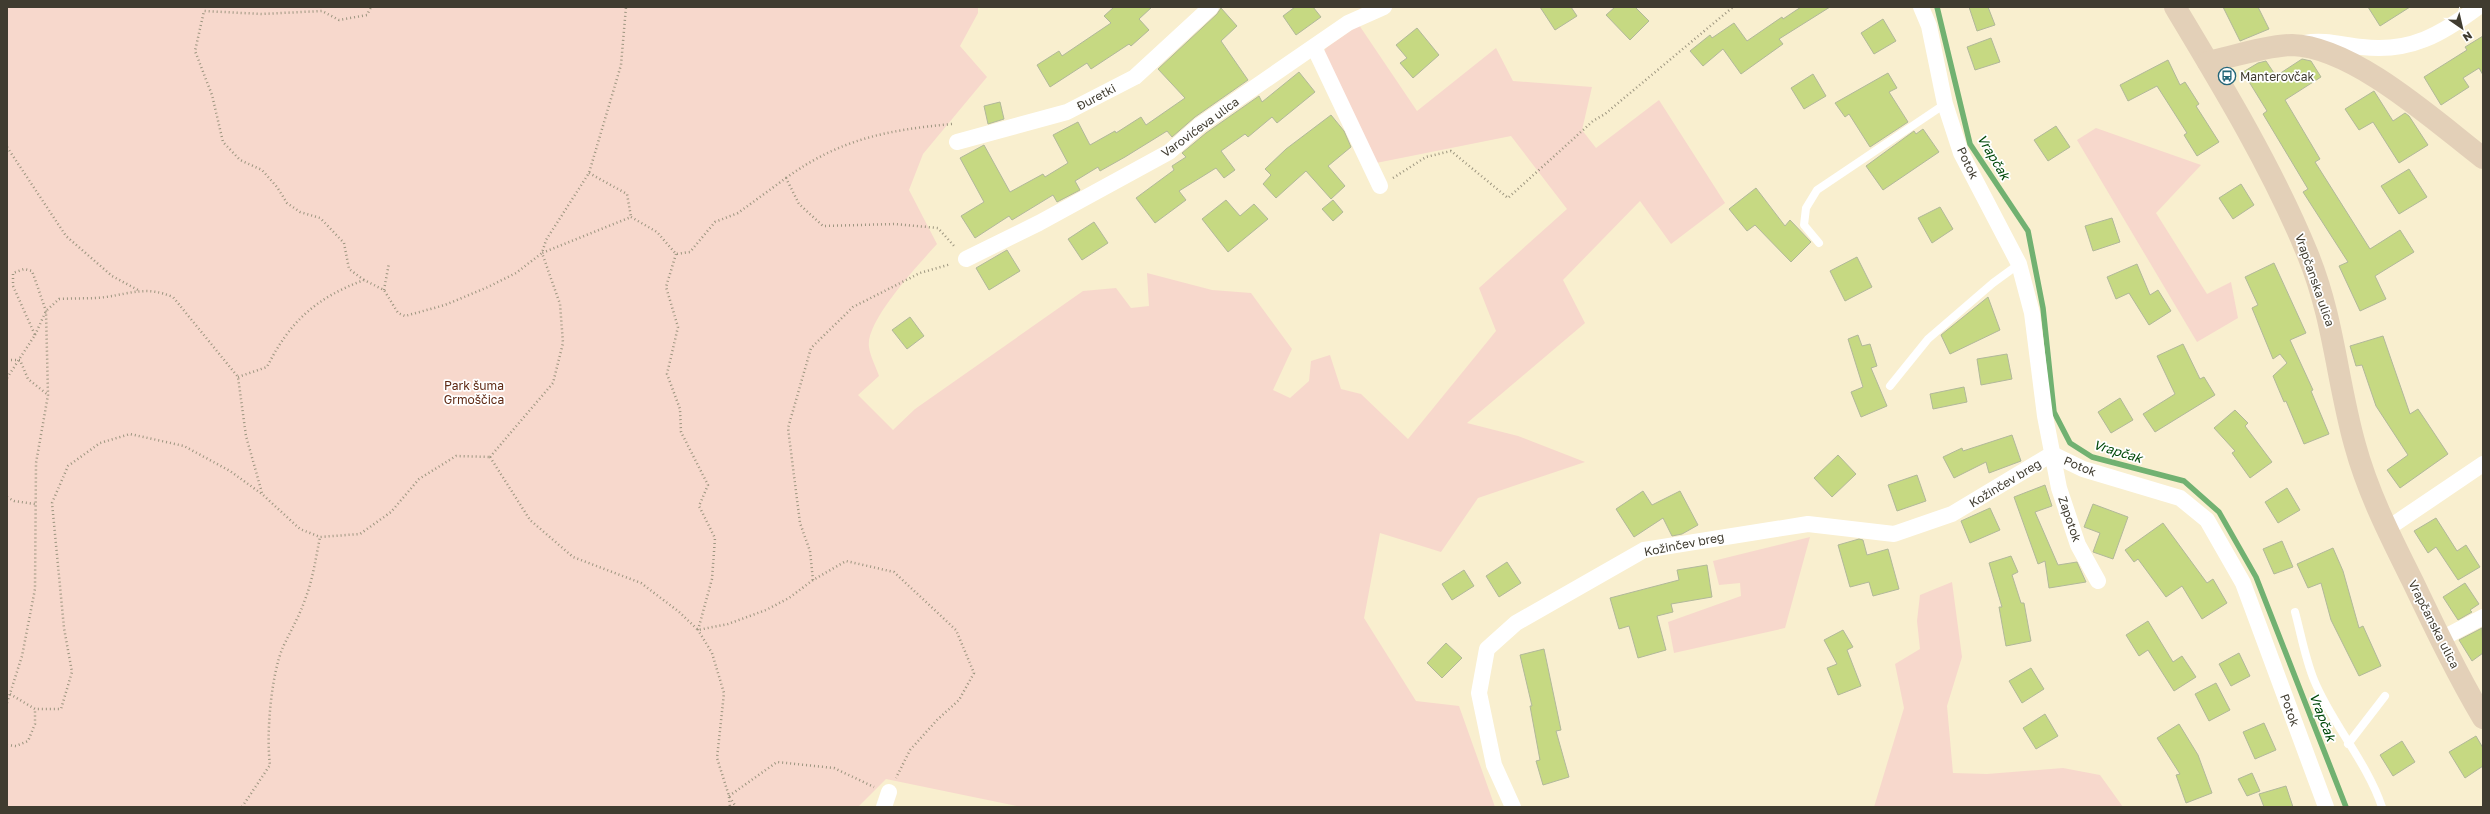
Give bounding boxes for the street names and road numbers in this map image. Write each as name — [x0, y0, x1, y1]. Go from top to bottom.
street label: Đuretki — [1074, 80, 1118, 114]
street label: Varovićeva ulica — [1158, 94, 1242, 160]
street label: Potok — [1954, 145, 1982, 182]
street label: Vrapčanska ulica — [2292, 232, 2338, 328]
street label: Potok — [2062, 453, 2099, 479]
street label: Kožinčev breg — [1966, 456, 2044, 510]
street label: Zapotok — [2055, 494, 2085, 544]
street label: Kožinčev breg — [1643, 529, 1725, 559]
street label: Vrapčanska ulica — [2405, 577, 2463, 671]
street label: Potok — [2277, 692, 2303, 729]

